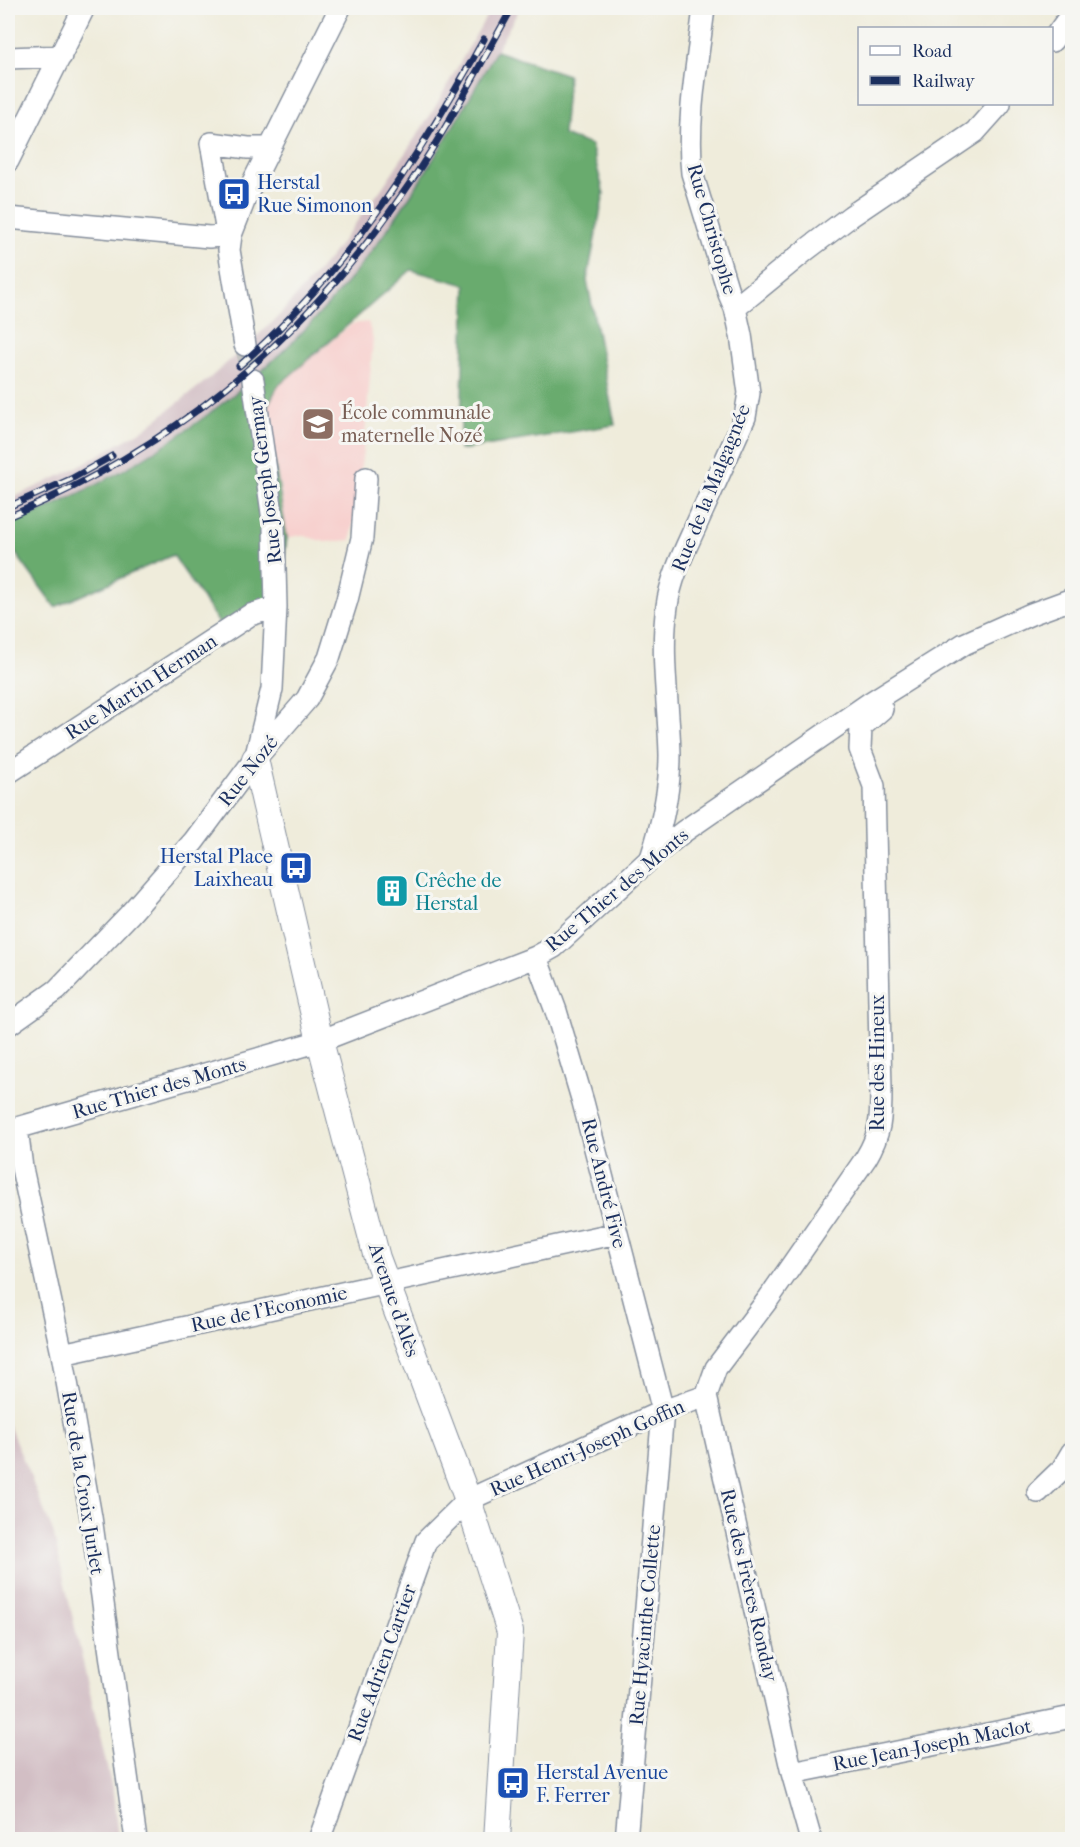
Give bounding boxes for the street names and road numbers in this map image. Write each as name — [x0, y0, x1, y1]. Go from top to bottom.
street label: Rue Christophe — [682, 161, 742, 297]
street label: Rue Joseph Germay — [243, 393, 287, 565]
street label: Rue de la Malgagnée — [667, 401, 755, 575]
street label: Rue Martin Herman — [61, 629, 221, 745]
street label: Rue Nozé — [213, 731, 283, 811]
street label: Rue Thier des Monts — [541, 823, 693, 957]
street label: Rue des Hineux — [866, 994, 889, 1131]
street label: Rue Thier des Monts — [69, 1052, 249, 1124]
street label: Rue André Five — [577, 1116, 631, 1251]
street label: Avenue d'Alès — [363, 1239, 424, 1360]
street label: Rue de l'Economie — [189, 1281, 349, 1337]
street label: Rue de la Croix Jurlet — [57, 1390, 109, 1576]
street label: Rue Henri-Joseph Goffin — [486, 1395, 688, 1501]
street label: Rue des Frères Ronday — [716, 1486, 783, 1685]
street label: Rue Hyacinthe Collette — [625, 1523, 665, 1727]
street label: Rue Adrien Cartier — [343, 1581, 421, 1745]
street label: Rue Jean-Joseph Maclot — [831, 1714, 1033, 1776]

